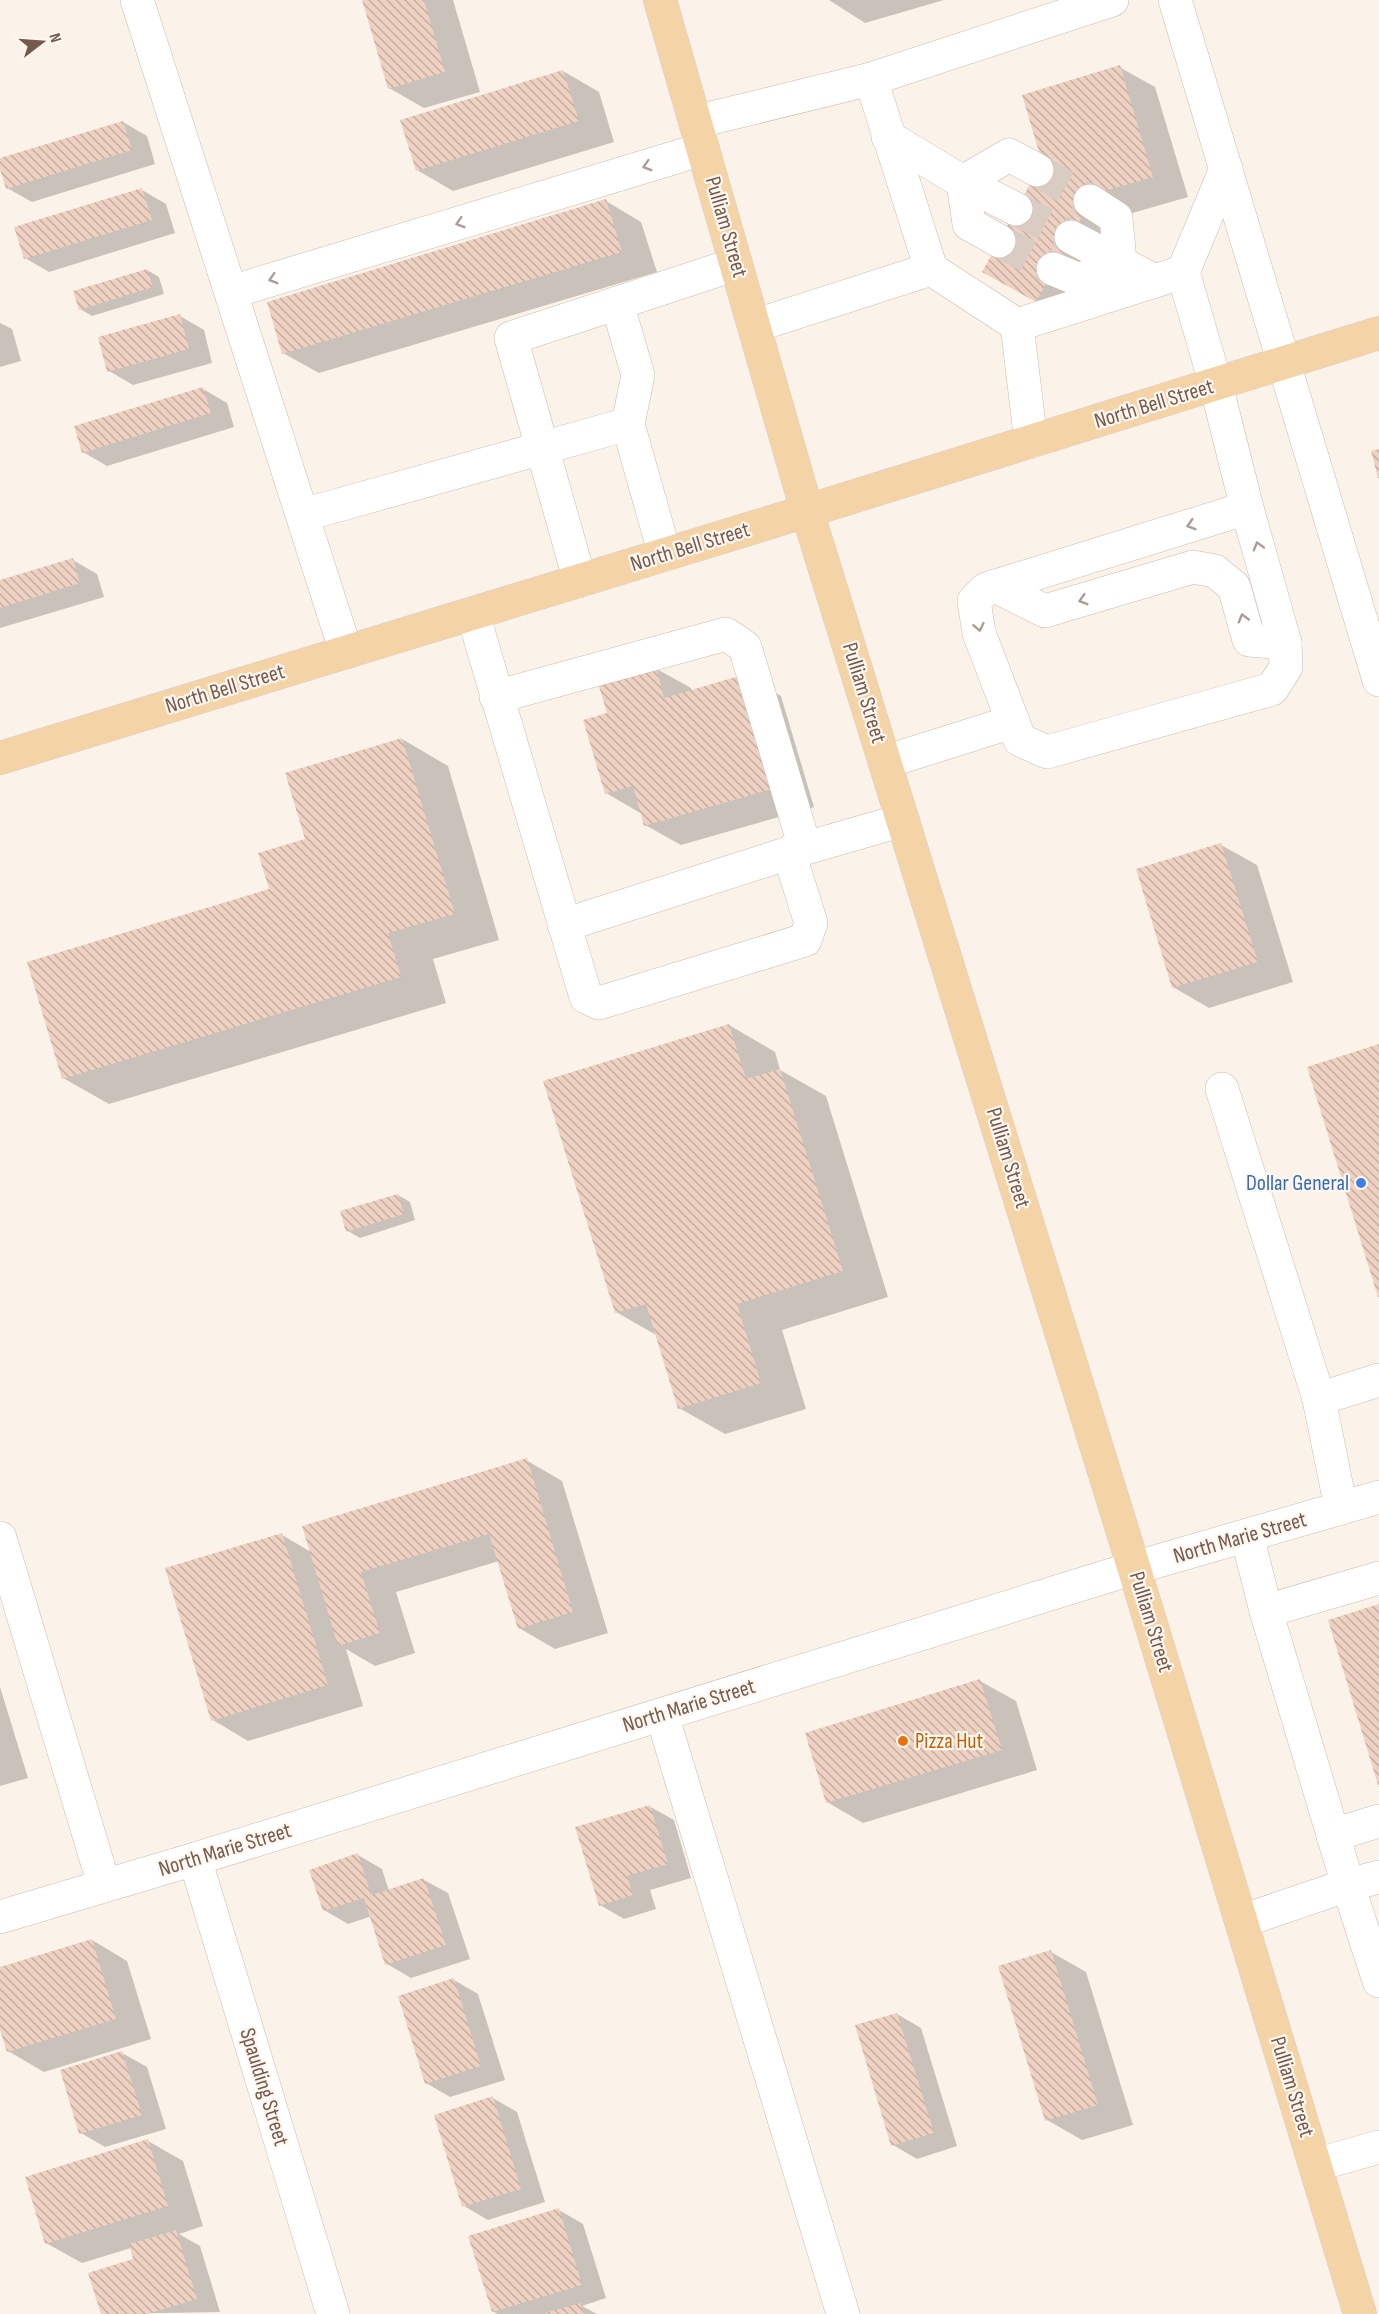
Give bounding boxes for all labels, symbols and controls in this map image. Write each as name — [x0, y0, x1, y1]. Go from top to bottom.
north arrow — [12, 12, 72, 72]
text: N — [45, 31, 65, 45]
one-way arrow — [642, 159, 653, 171]
street label: Pulliam Street — [699, 173, 753, 281]
one-way arrow — [455, 215, 466, 228]
one-way arrow — [268, 272, 279, 284]
street label: North Bell Street — [1091, 373, 1217, 435]
street label: North Bell Street — [627, 516, 753, 578]
one-way arrow — [1186, 518, 1197, 531]
one-way arrow — [1252, 541, 1265, 551]
one-way arrow — [1078, 593, 1089, 605]
one-way arrow — [1238, 613, 1250, 624]
one-way arrow — [972, 622, 985, 632]
street label: Pulliam Street — [836, 639, 892, 747]
street label: North Bell Street — [162, 658, 288, 720]
street label: Pulliam Street — [980, 1104, 1036, 1212]
place label: Dollar General — [1246, 1170, 1349, 1197]
marker: Dollar General — [1354, 1176, 1368, 1190]
street label: North Marie Street — [1170, 1506, 1310, 1570]
street label: Pulliam Street — [1123, 1568, 1179, 1676]
street label: North Marie Street — [619, 1673, 759, 1739]
place label: Pizza Hut — [915, 1728, 984, 1755]
marker: Pizza Hut — [896, 1734, 910, 1748]
street label: North Marie Street — [155, 1817, 295, 1883]
street label: Spaulding Street — [233, 2025, 295, 2149]
street label: Pulliam Street — [1264, 2033, 1320, 2141]

